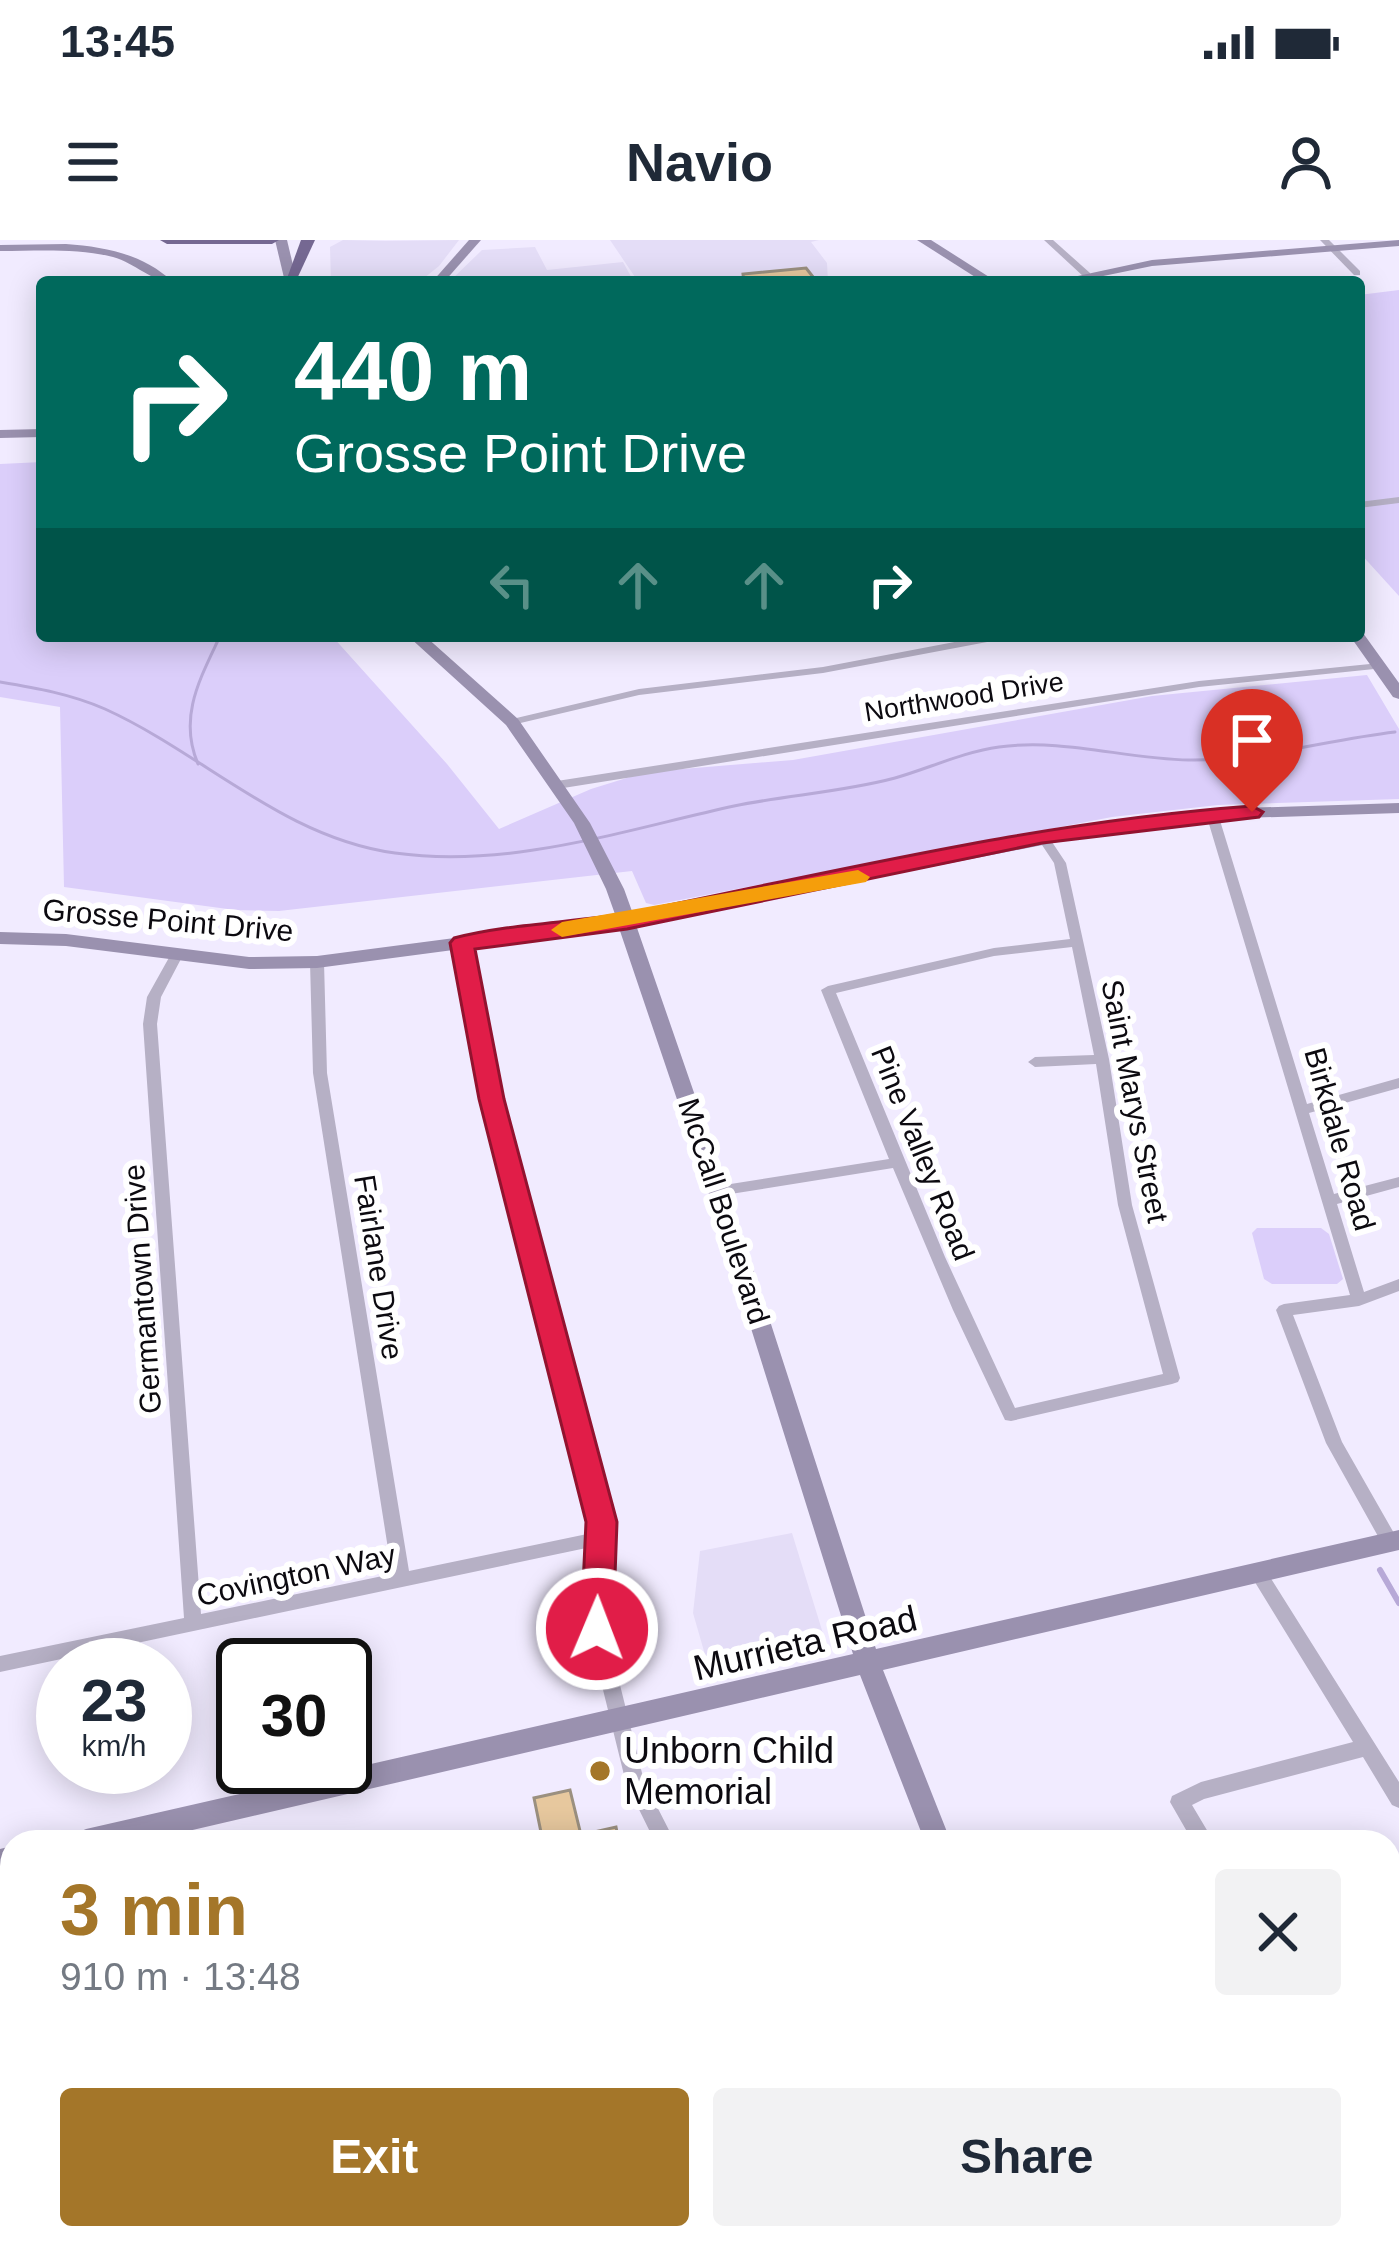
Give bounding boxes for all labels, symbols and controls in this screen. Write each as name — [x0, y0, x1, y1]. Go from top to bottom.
text: 13:45 — [60, 16, 175, 67]
icon: menu — [60, 129, 126, 195]
icon: person — [1273, 129, 1339, 195]
text: Navio — [626, 132, 773, 192]
icon: right — [96, 324, 252, 480]
text: 440 m — [294, 324, 532, 418]
text: Grosse Point Drive — [294, 423, 747, 483]
icon: left — [479, 552, 545, 618]
icon: ahead — [605, 552, 671, 618]
icon: ahead — [731, 552, 797, 618]
icon: right — [857, 552, 923, 618]
street label: Northwood Drive — [862, 666, 1066, 728]
pin — [1201, 689, 1303, 812]
icon: arrive — [1219, 707, 1285, 773]
street label: Grosse Point Drive — [41, 893, 295, 947]
street label: Saint Marys Street — [1095, 977, 1175, 1226]
street label: Pine Valley Road — [865, 1041, 981, 1265]
street label: Birkdale Road — [1298, 1044, 1382, 1234]
street label: McCall Boulevard — [672, 1094, 776, 1328]
street label: Germantown Drive — [117, 1163, 167, 1415]
street label: Fairlane Drive — [348, 1172, 410, 1362]
street label: Covington Way — [194, 1538, 398, 1612]
position arrow — [534, 1566, 660, 1692]
street label: Murrieta Road — [689, 1597, 921, 1689]
speed limit sign: 30 — [216, 1638, 372, 1794]
text: 23 — [81, 1667, 147, 1734]
text: km/h — [81, 1729, 147, 1762]
place label: Unborn Child Memorial — [624, 1730, 834, 1812]
marker: Unborn Child Memorial — [587, 1758, 613, 1784]
button: close — [1215, 1869, 1341, 1995]
text: 3 min — [60, 1870, 248, 1950]
text: 910 m · 13:48 — [60, 1955, 301, 1998]
button: Exit — [60, 2088, 689, 2226]
button: Share — [713, 2088, 1341, 2226]

